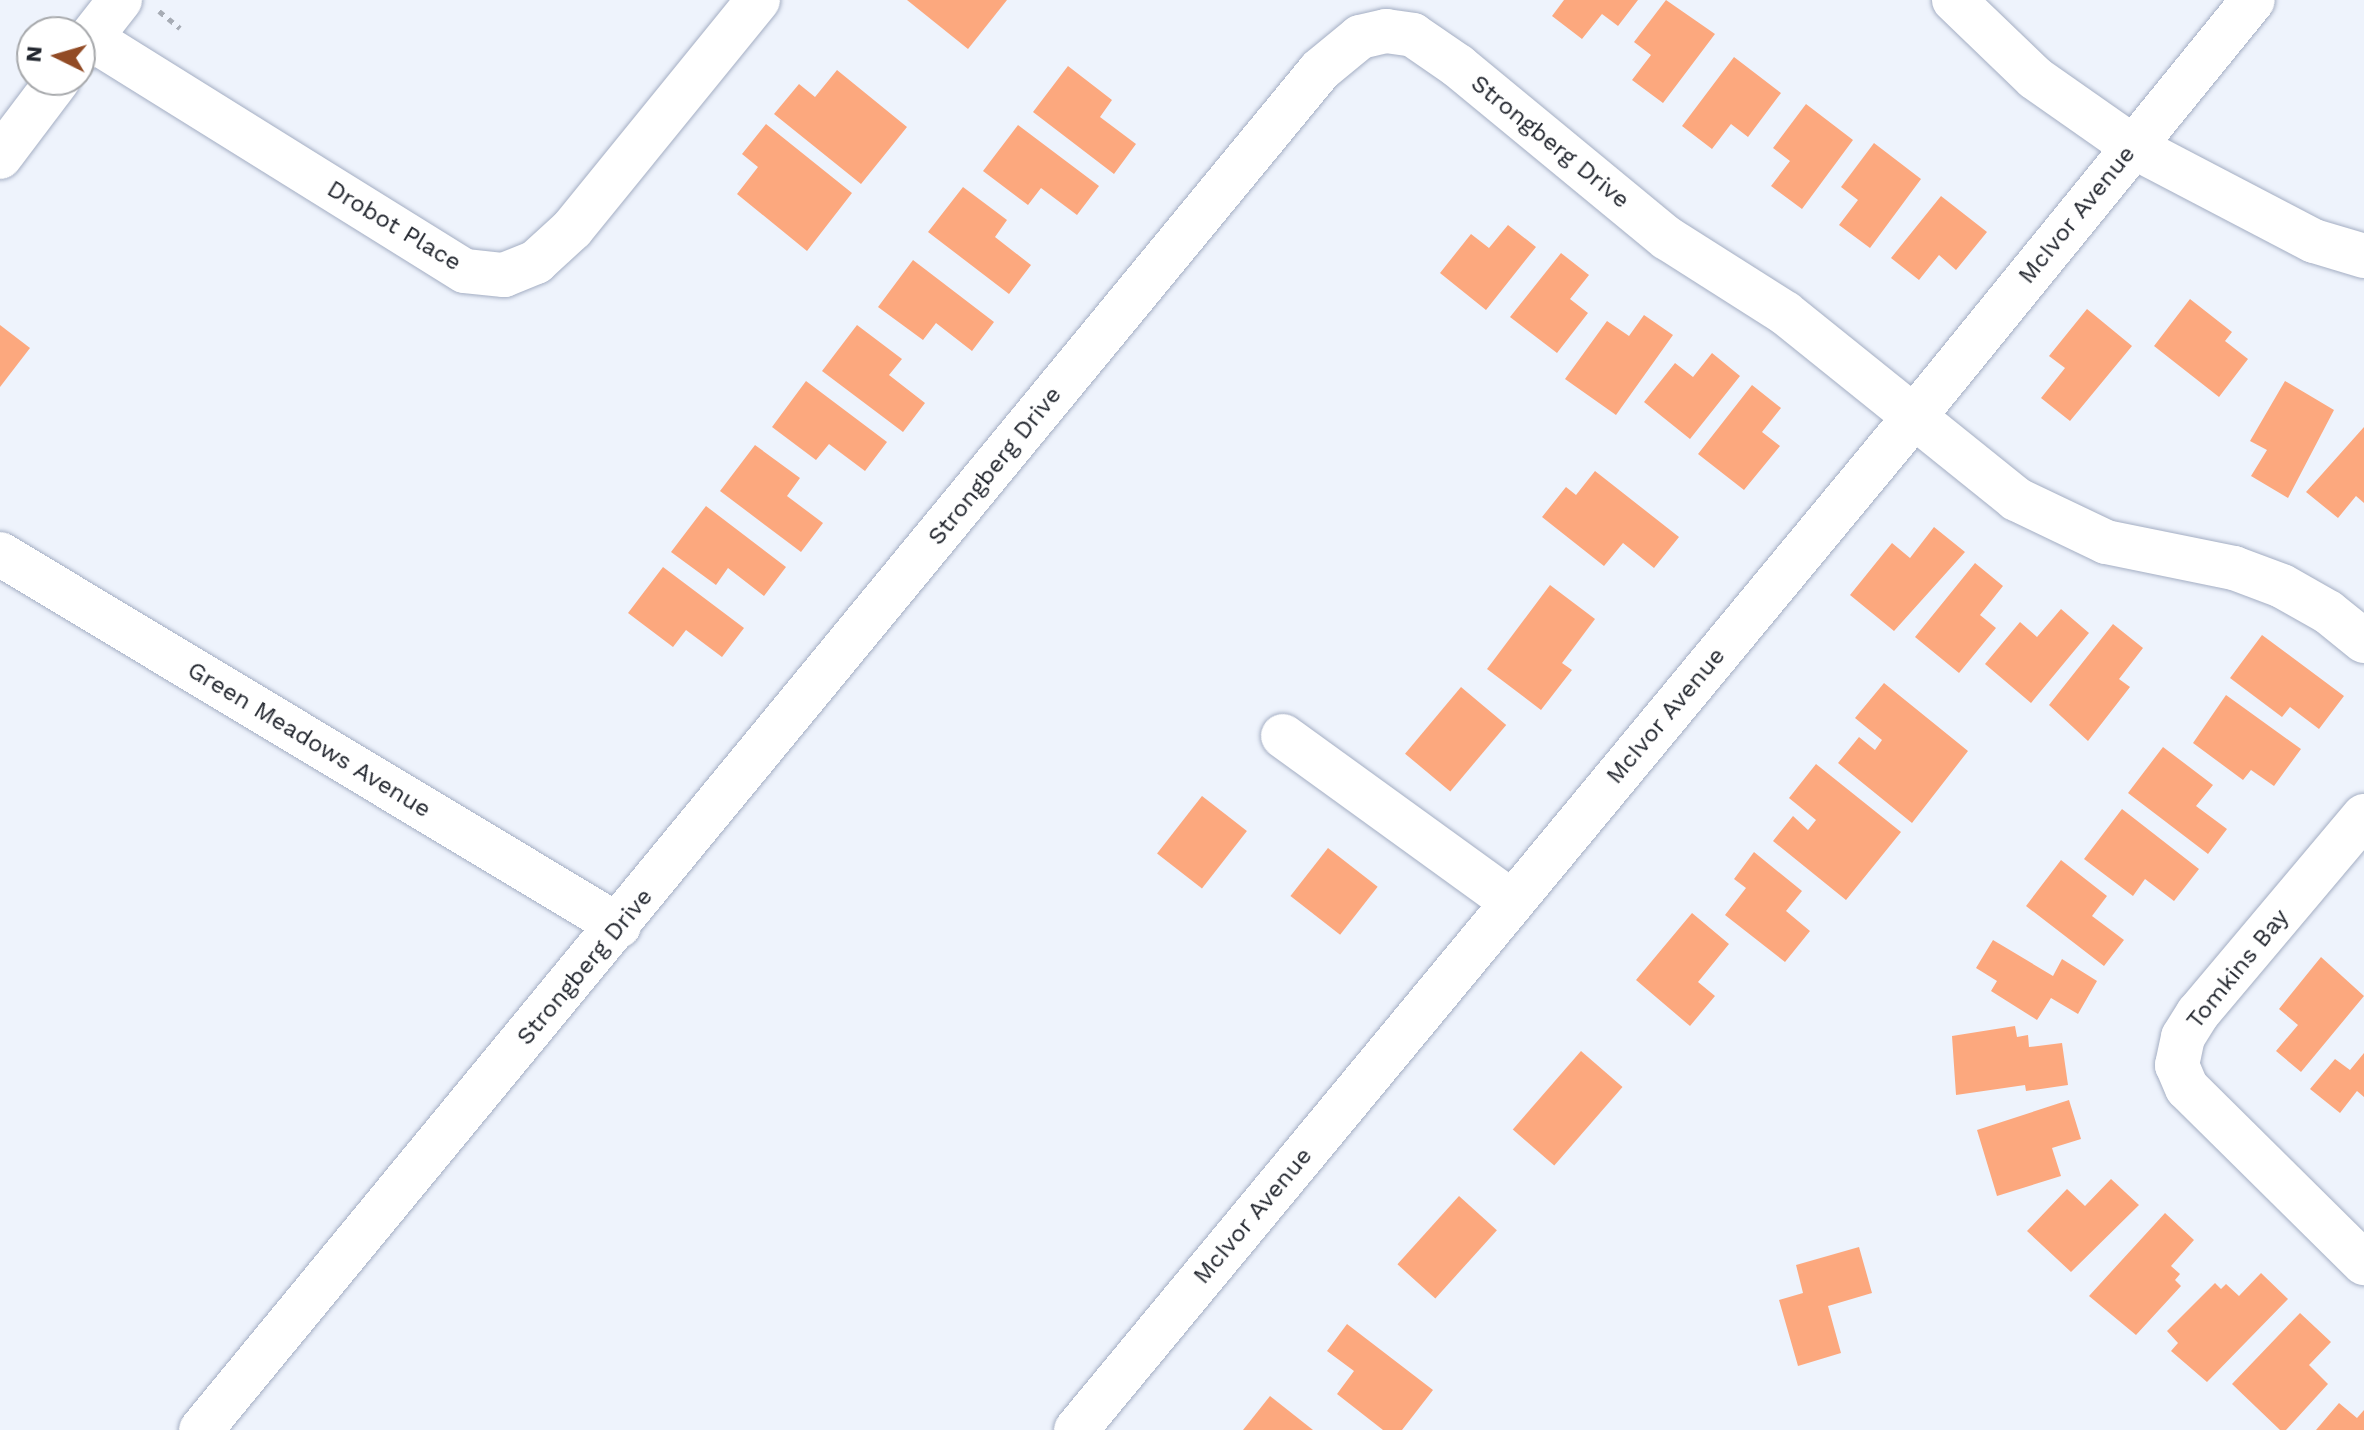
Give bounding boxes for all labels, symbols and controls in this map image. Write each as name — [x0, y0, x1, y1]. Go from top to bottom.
north arrow — [16, 16, 96, 96]
text: N — [20, 45, 47, 63]
street label: Strongberg Drive — [1465, 69, 1635, 215]
street label: McIvor Avenue — [2012, 140, 2142, 290]
street label: Drobot Place — [322, 175, 466, 277]
street label: Strongberg Drive — [922, 381, 1068, 551]
street label: McIvor Avenue — [1600, 641, 1732, 791]
street label: Green Meadows Avenue — [182, 656, 436, 824]
street label: Strongberg Drive — [511, 883, 659, 1051]
street label: Tomkins Bay — [2181, 903, 2295, 1035]
street label: McIvor Avenue — [1187, 1141, 1319, 1291]

